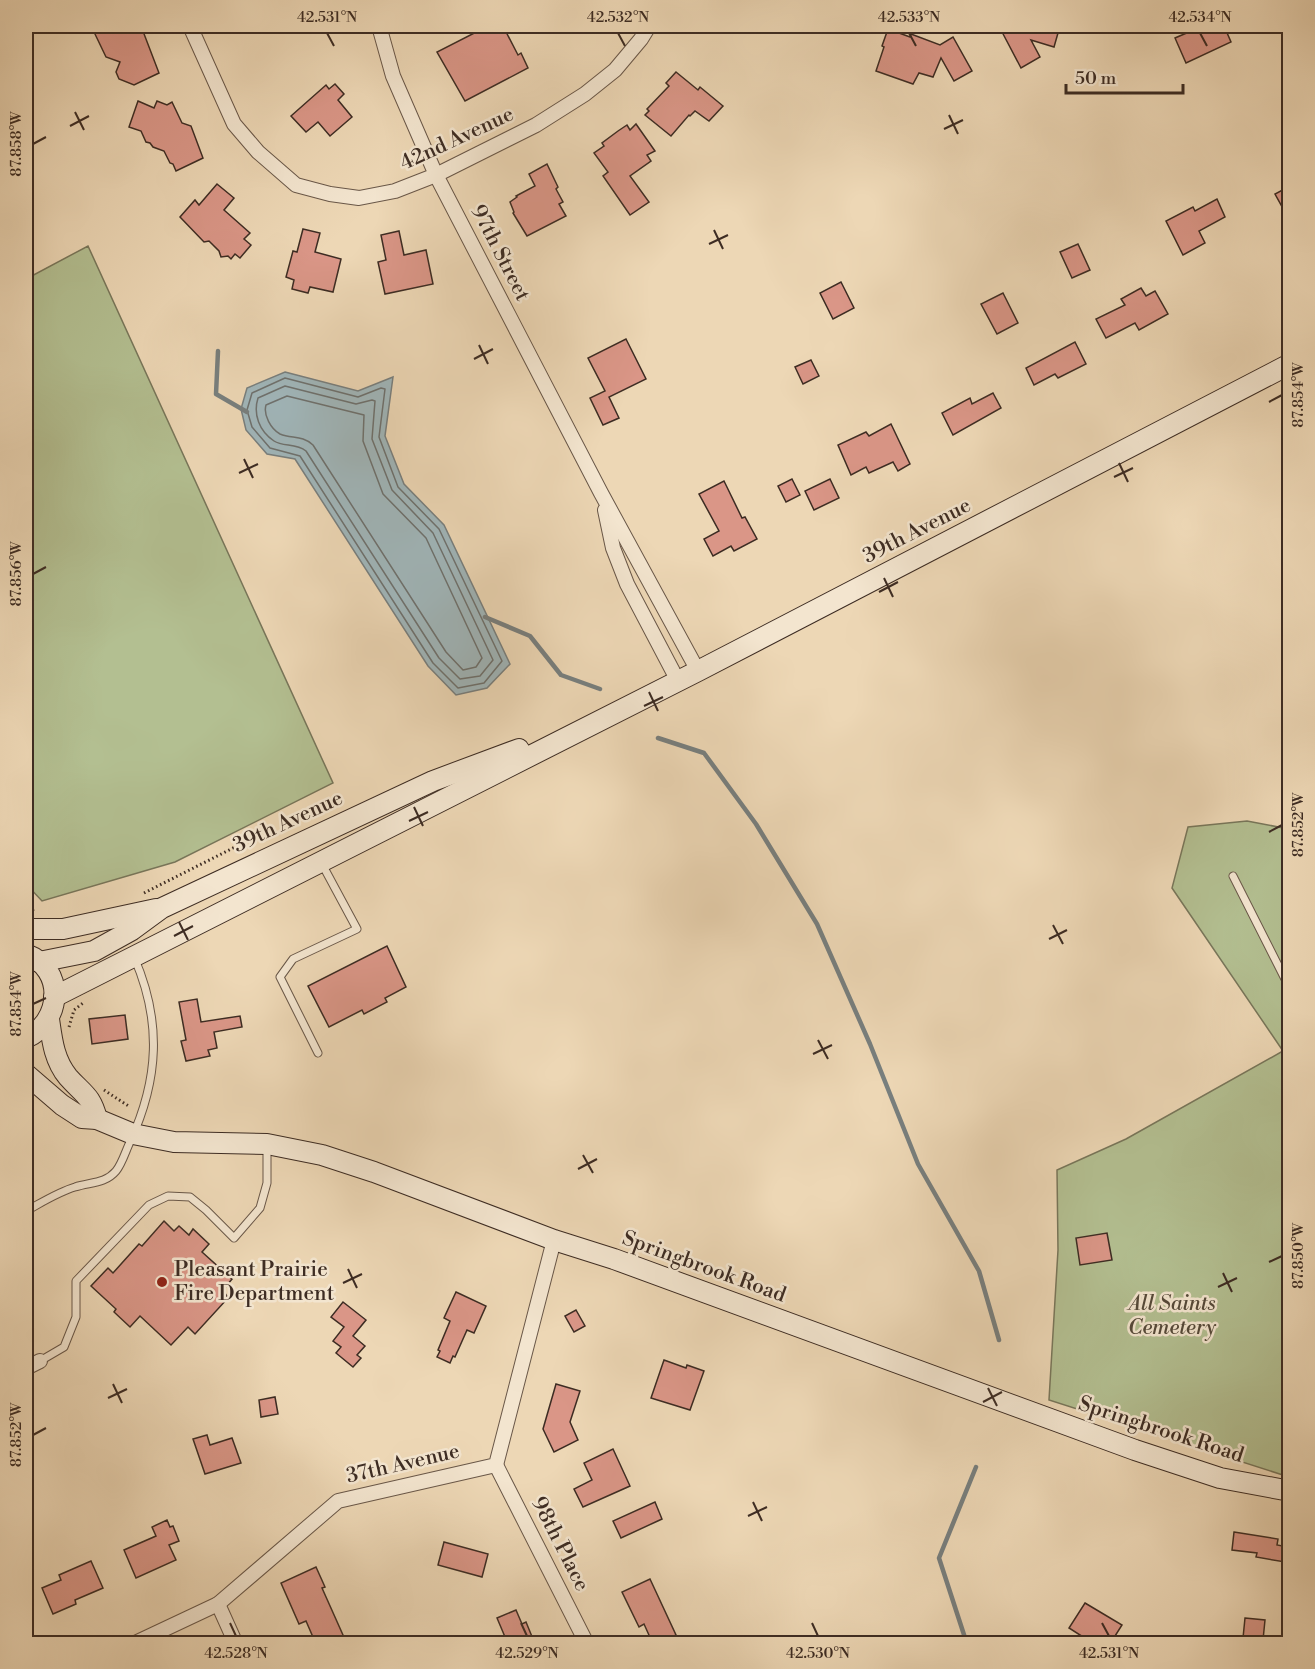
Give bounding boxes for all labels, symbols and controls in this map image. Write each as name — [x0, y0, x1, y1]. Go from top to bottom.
text: 42.531°N — [297, 8, 357, 27]
text: 42.532°N — [587, 8, 649, 27]
text: 42.533°N — [878, 8, 940, 27]
text: 42.534°N — [1168, 8, 1232, 27]
scale bar — [1066, 57, 1183, 95]
text: 50 m — [1075, 67, 1117, 90]
street label: 42nd Avenue — [396, 101, 518, 177]
text: 87.858°W — [7, 111, 26, 177]
street label: 97th Street — [465, 200, 536, 306]
text: 87.854°W — [1289, 362, 1308, 428]
street label: 39th Avenue — [859, 493, 975, 569]
text: 87.856°W — [7, 541, 26, 607]
street label: 39th Avenue — [229, 785, 347, 859]
text: 87.852°W — [1289, 792, 1308, 857]
text: 87.854°W — [7, 971, 26, 1037]
text: 87.850°W — [1289, 1223, 1308, 1289]
street label: Springbrook Road — [619, 1225, 790, 1309]
place label: Pleasant Prairie Fire Department — [174, 1257, 335, 1307]
marker: Pleasant Prairie Fire Department — [155, 1275, 169, 1289]
park label: All Saints Cemetery — [1126, 1291, 1217, 1341]
street label: Springbrook Road — [1075, 1391, 1247, 1469]
text: 87.852°W — [7, 1402, 26, 1467]
street label: 37th Avenue — [344, 1438, 462, 1490]
street label: 98th Place — [525, 1492, 595, 1596]
text: 42.528°N — [204, 1644, 268, 1663]
text: 42.529°N — [495, 1644, 559, 1663]
text: 42.530°N — [786, 1644, 850, 1663]
text: 42.531°N — [1079, 1644, 1139, 1663]

